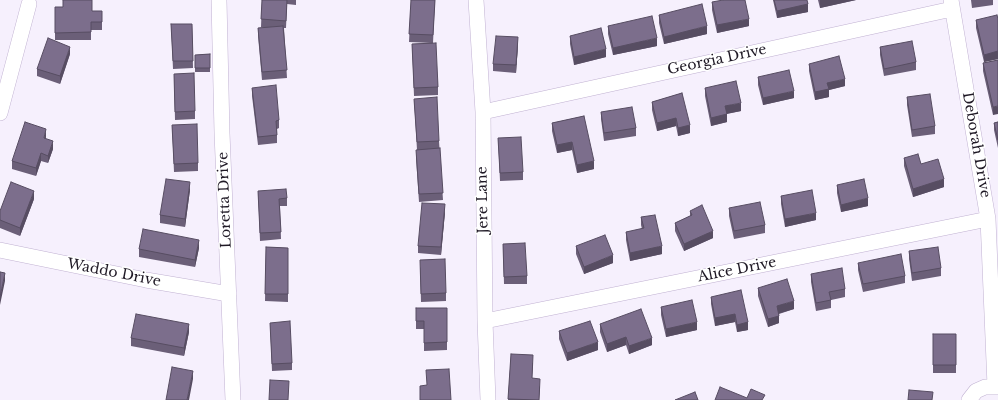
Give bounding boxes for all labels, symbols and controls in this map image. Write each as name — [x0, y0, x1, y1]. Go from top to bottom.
street label: Georgia Drive — [666, 41, 768, 79]
street label: Deborah Drive — [958, 91, 994, 199]
street label: Loretta Drive — [215, 152, 235, 248]
street label: Jere Lane — [474, 166, 492, 234]
street label: Alice Drive — [696, 254, 778, 286]
street label: Waddo Drive — [66, 256, 162, 290]

